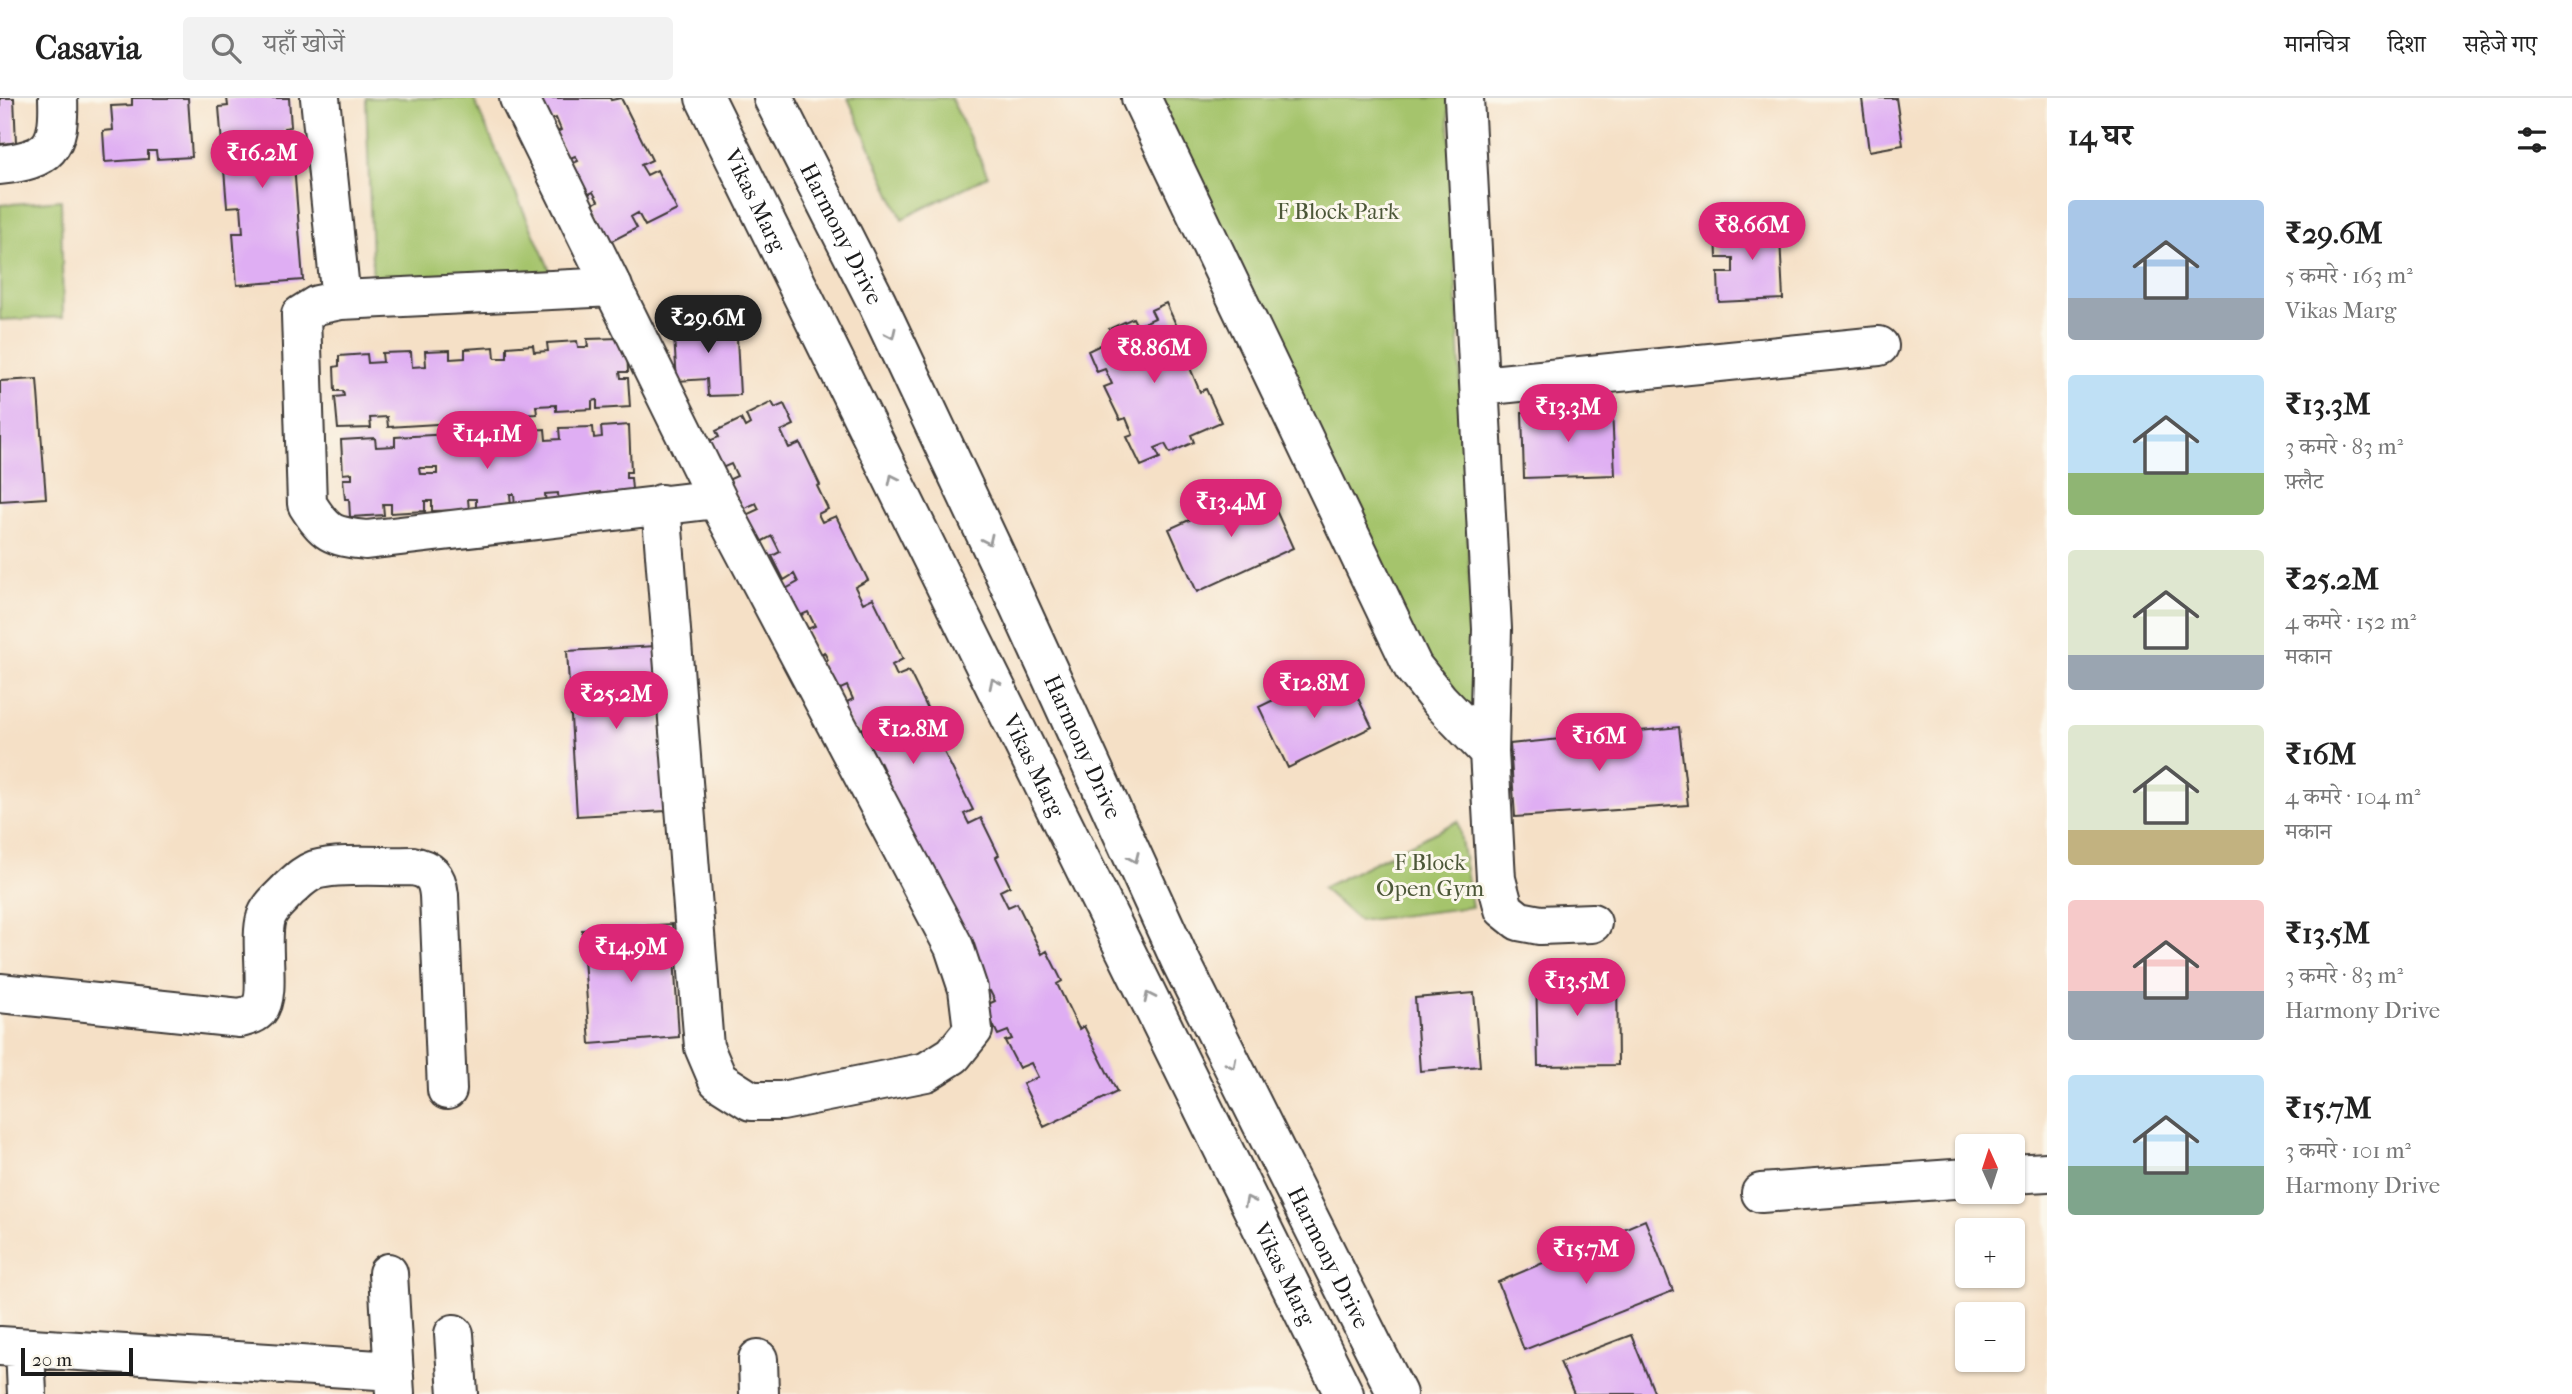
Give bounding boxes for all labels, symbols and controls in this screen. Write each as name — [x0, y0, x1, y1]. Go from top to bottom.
search box — [183, 17, 673, 80]
text: यहाँ खोजें — [263, 28, 345, 59]
text: Casavia — [35, 29, 141, 68]
icon: search — [207, 29, 245, 67]
text: मानचित्र — [2284, 30, 2349, 58]
text: दिशा — [2387, 30, 2426, 58]
text: सहेजे गए — [2464, 30, 2537, 58]
text: 14 घर — [2068, 118, 2133, 153]
icon: filters — [2513, 121, 2551, 159]
pin: ₹16.2M — [205, 130, 319, 190]
text: ₹16.2M — [227, 139, 297, 166]
street label: Vikas Marg — [718, 143, 792, 257]
street label: Harmony Drive — [795, 158, 889, 309]
park label: F Block Park — [1277, 198, 1400, 225]
pin: ₹8.66M — [1695, 202, 1809, 262]
text: ₹8.66M — [1715, 211, 1789, 238]
text: ₹29.6M — [2285, 216, 2383, 251]
icon: home — [2124, 228, 2208, 312]
text: 5 कमरे · 163 m² — [2285, 262, 2413, 289]
pin: ₹29.6M — [651, 296, 765, 355]
text: Vikas Marg — [2285, 297, 2396, 324]
text: ₹29.6M — [671, 304, 745, 331]
pin: ₹8.86M — [1097, 326, 1211, 385]
one-way arrow — [883, 327, 897, 339]
text: ₹8.86M — [1117, 334, 1191, 361]
pin: ₹13.3M — [1511, 384, 1625, 444]
text: ₹13.3M — [2285, 387, 2371, 422]
text: ₹13.3M — [1535, 393, 1601, 420]
icon: home — [2124, 403, 2208, 487]
pin: ₹14.1M — [430, 412, 544, 471]
text: ₹14.1M — [452, 420, 522, 447]
text: 3 कमरे · 83 m² — [2285, 433, 2403, 460]
text: फ़्लैट — [2285, 468, 2323, 495]
one-way arrow — [888, 474, 902, 486]
pin: ₹13.4M — [1174, 480, 1288, 539]
text: ₹13.4M — [1196, 488, 1266, 515]
one-way arrow — [980, 533, 994, 545]
text: ₹25.2M — [2285, 562, 2379, 597]
icon: home — [2124, 578, 2208, 662]
text: 4 कमरे · 152 m² — [2285, 608, 2416, 635]
text: मकान — [2285, 643, 2332, 670]
pin: ₹12.8M — [1257, 660, 1371, 720]
text: ₹12.8M — [1279, 669, 1349, 696]
street label: Harmony Drive — [1039, 670, 1127, 823]
pin: ₹25.2M — [559, 672, 673, 731]
one-way arrow — [988, 678, 1002, 690]
text: ₹25.2M — [580, 680, 652, 707]
pin: ₹12.8M — [856, 706, 970, 766]
street label: Vikas Marg — [997, 709, 1071, 822]
pin: ₹16M — [1558, 714, 1640, 773]
text: ₹12.8M — [878, 715, 948, 742]
text: ₹16M — [1572, 722, 1626, 749]
text: ₹16M — [2285, 737, 2356, 772]
icon: home — [2124, 753, 2208, 837]
text: 4 कमरे · 104 m² — [2285, 783, 2420, 810]
text: मकान — [2285, 818, 2332, 845]
park label: F Block Open Gym — [1376, 849, 1484, 902]
one-way arrow — [1126, 851, 1140, 863]
text: ₹13.5M — [2285, 916, 2370, 951]
pin: ₹14.9M — [574, 924, 688, 984]
icon: home — [2124, 928, 2208, 1012]
text: ₹14.9M — [595, 933, 667, 960]
pin: ₹13.5M — [1520, 958, 1634, 1018]
text: 3 कमरे · 83 m² — [2285, 962, 2403, 989]
text: ₹13.5M — [1544, 967, 1610, 994]
one-way arrow — [1143, 992, 1157, 1004]
text: Harmony Drive — [2285, 997, 2440, 1024]
one-way arrow — [1223, 1057, 1237, 1069]
text: ₹15.7M — [2285, 1091, 2372, 1126]
icon: home — [2124, 1103, 2208, 1187]
north arrow — [1955, 1134, 2025, 1204]
map controls — [1955, 1134, 2025, 1372]
text: 3 कमरे · 101 m² — [2285, 1137, 2411, 1164]
text: Harmony Drive — [2285, 1172, 2440, 1199]
street label: Harmony Drive — [1282, 1182, 1376, 1333]
one-way arrow — [1244, 1196, 1258, 1208]
street label: Vikas Marg — [1248, 1217, 1322, 1330]
button: + — [1955, 1218, 2025, 1288]
pin: ₹15.7M — [1529, 1226, 1643, 1286]
text: ₹15.7M — [1553, 1235, 1619, 1262]
button: − — [1955, 1302, 2025, 1372]
scale bar — [21, 1345, 133, 1377]
text: 20 m — [32, 1349, 72, 1371]

